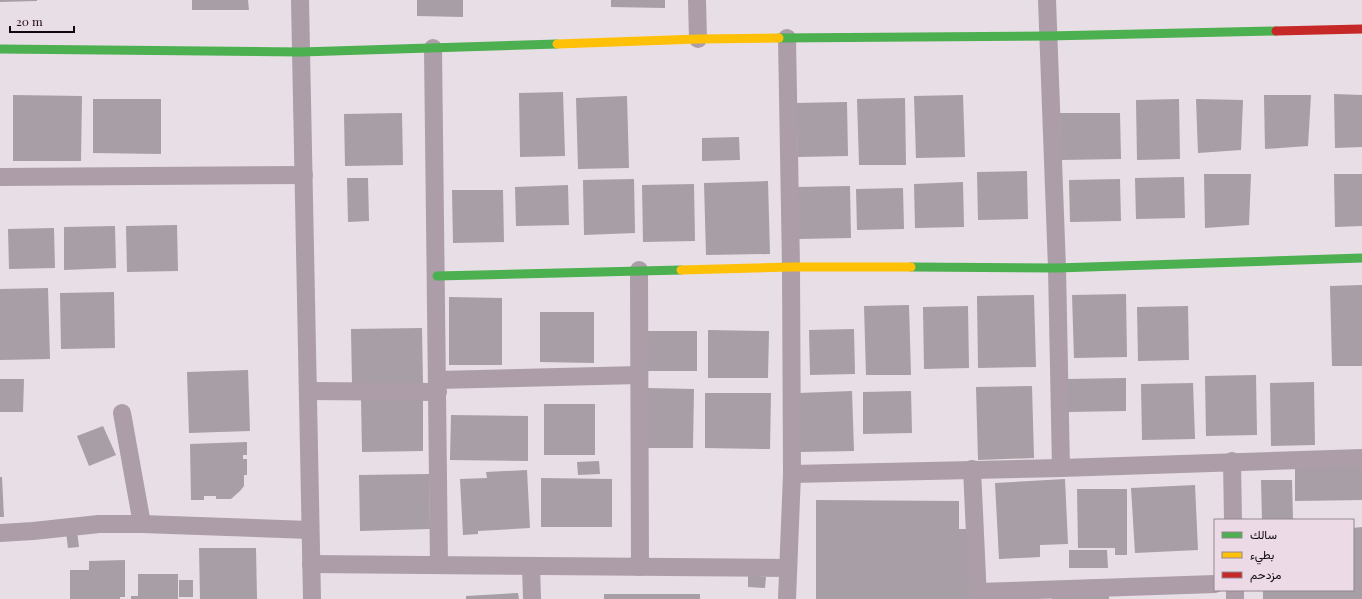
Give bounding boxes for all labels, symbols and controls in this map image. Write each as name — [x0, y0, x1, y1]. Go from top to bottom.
scale bar — [10, 8, 74, 34]
text: 20 m — [16, 13, 43, 29]
legend — [1214, 519, 1354, 591]
text: سالك — [1250, 526, 1277, 542]
text: بطيء — [1250, 546, 1274, 565]
text: مزدحم — [1250, 566, 1281, 583]

